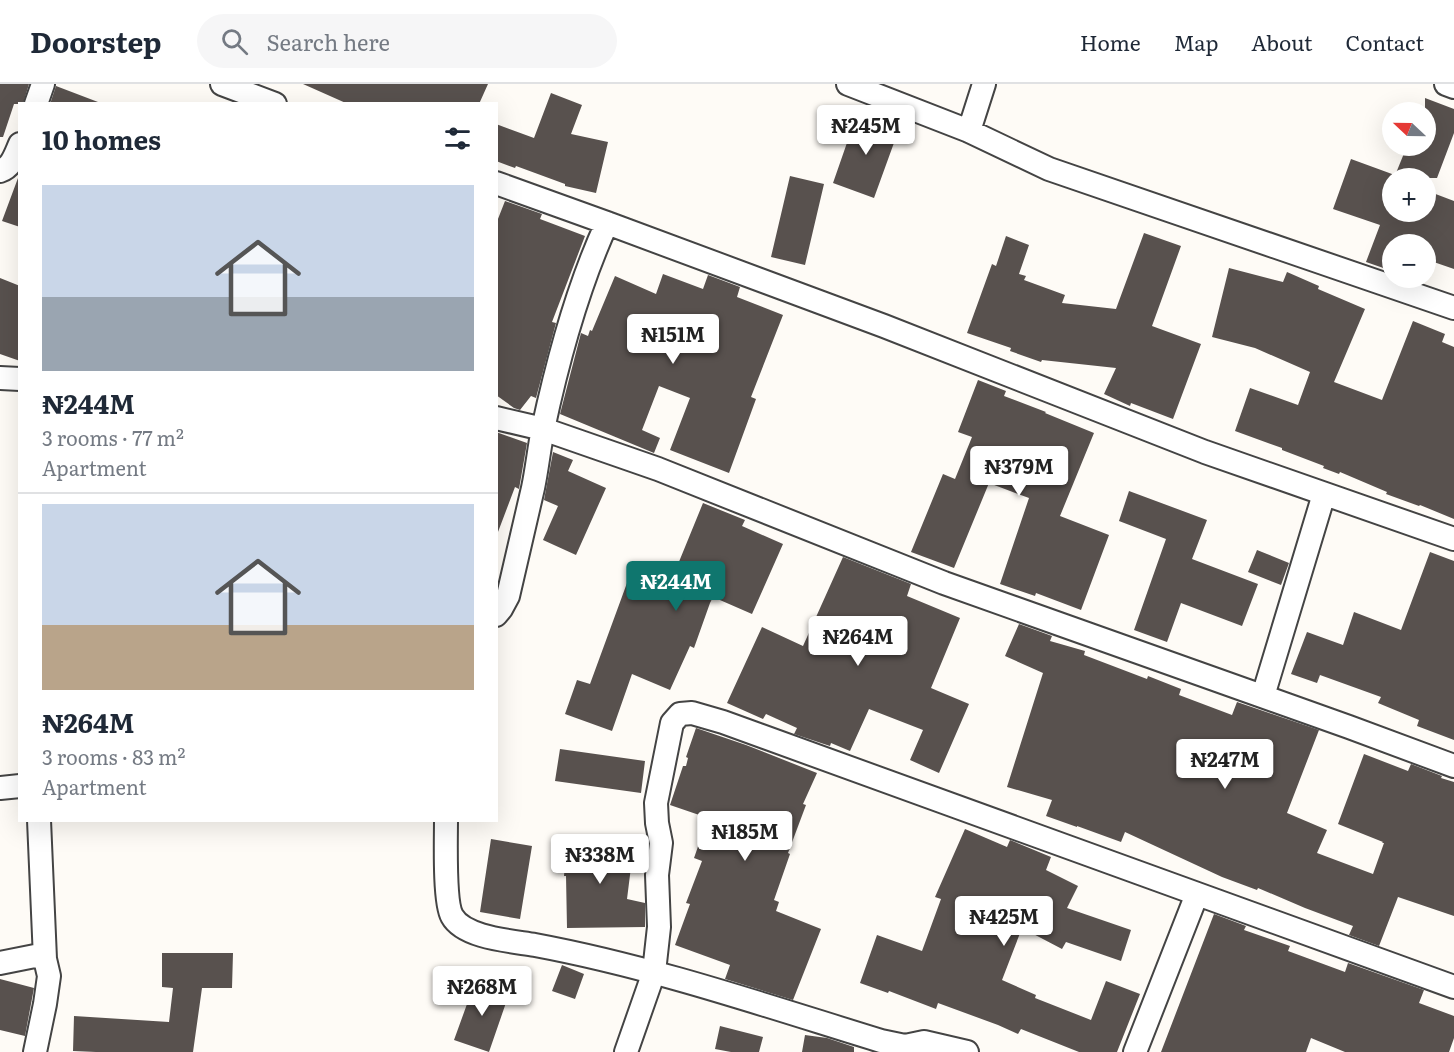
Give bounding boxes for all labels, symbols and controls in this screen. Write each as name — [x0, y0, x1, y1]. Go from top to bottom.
search box — [197, 14, 617, 68]
text: Doorstep — [30, 20, 161, 62]
icon: search — [218, 25, 251, 58]
text: Search here — [266, 25, 390, 58]
text: Home — [1080, 26, 1141, 57]
text: Map — [1174, 26, 1218, 57]
text: About — [1251, 26, 1313, 57]
text: Contact — [1346, 26, 1424, 57]
north arrow — [1382, 102, 1436, 156]
map controls — [1382, 102, 1436, 288]
pin: ₦245M — [824, 105, 908, 156]
text: ₦245M — [831, 109, 901, 139]
text: 10 homes — [42, 119, 161, 158]
icon: filters — [441, 122, 474, 155]
button: + — [1382, 168, 1436, 222]
icon: home — [204, 224, 312, 332]
button: − — [1382, 234, 1436, 288]
pin: ₦151M — [631, 314, 715, 365]
text: ₦151M — [641, 318, 705, 348]
text: ₦244M — [42, 383, 135, 422]
text: 3 rooms · 77 m² — [42, 422, 184, 452]
pin: ₦379M — [977, 446, 1061, 497]
text: ₦379M — [984, 450, 1054, 480]
text: Apartment — [42, 452, 147, 482]
icon: home — [204, 543, 312, 651]
pin: ₦244M — [634, 561, 718, 612]
text: ₦244M — [640, 565, 712, 595]
pin: ₦264M — [816, 616, 900, 667]
text: ₦264M — [823, 620, 894, 650]
text: ₦264M — [42, 702, 134, 741]
pin: ₦247M — [1183, 739, 1267, 790]
text: 3 rooms · 83 m² — [42, 741, 185, 771]
text: ₦247M — [1190, 743, 1260, 773]
text: Apartment — [42, 771, 147, 801]
pin: ₦185M — [703, 811, 787, 862]
text: ₦185M — [711, 815, 779, 845]
pin: ₦338M — [558, 834, 642, 885]
text: ₦338M — [565, 838, 635, 868]
pin: ₦425M — [962, 896, 1046, 947]
text: ₦425M — [969, 900, 1039, 930]
pin: ₦268M — [440, 966, 524, 1017]
text: ₦268M — [447, 970, 517, 1000]

